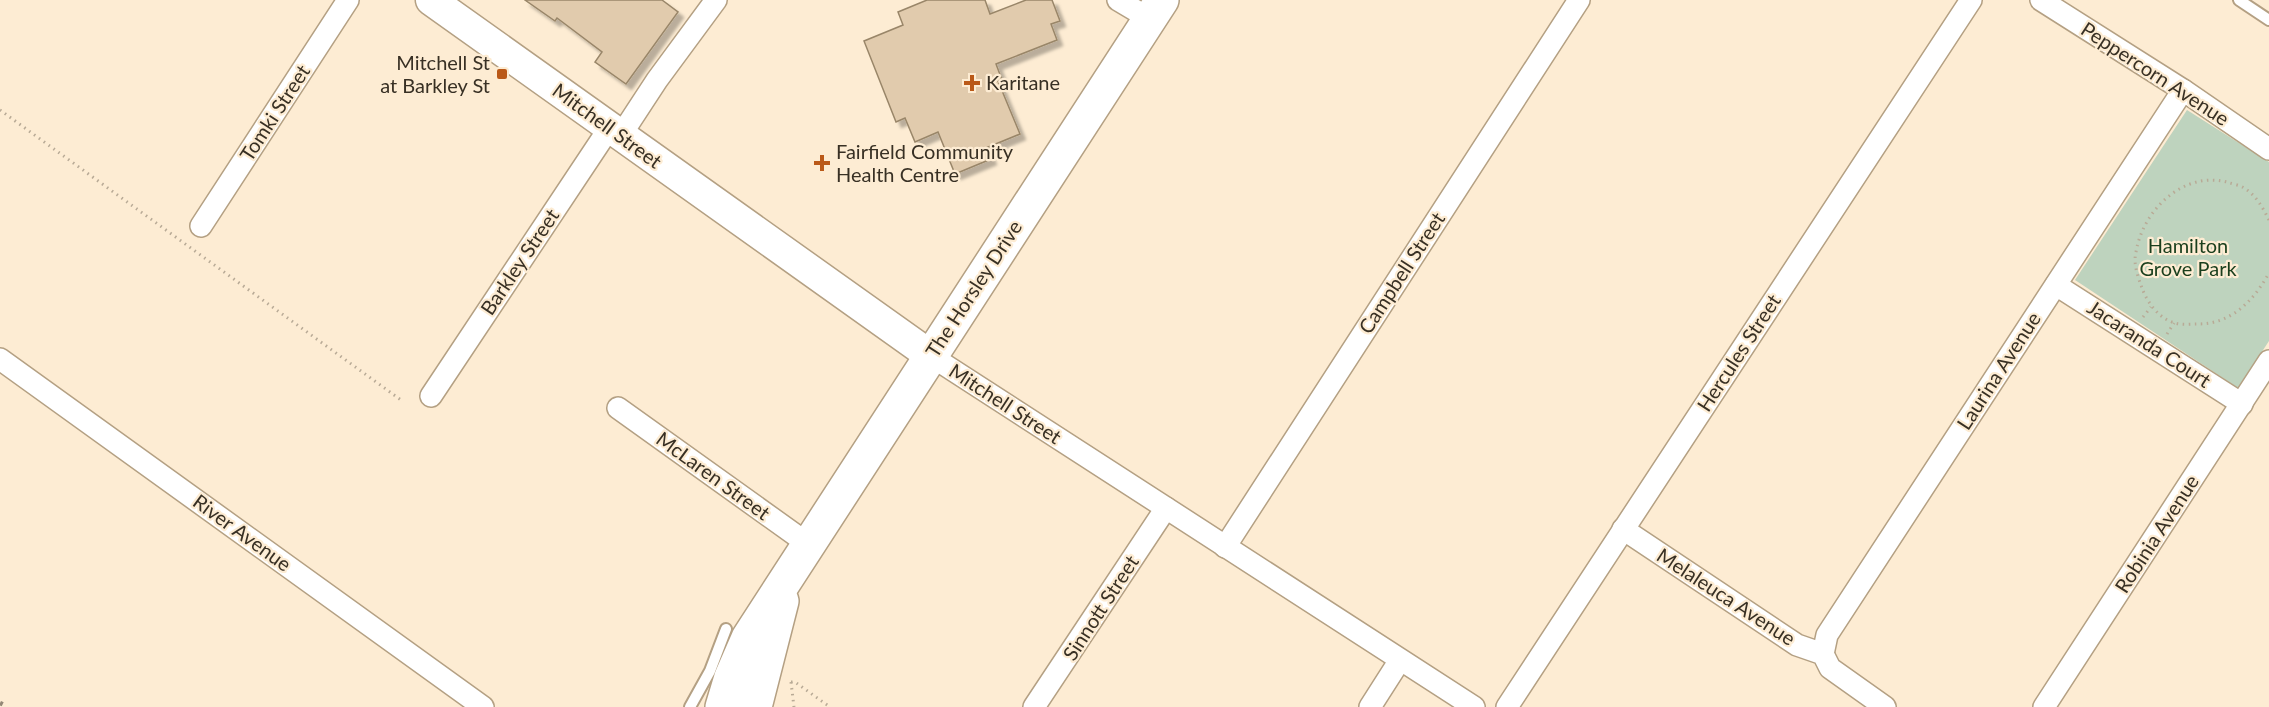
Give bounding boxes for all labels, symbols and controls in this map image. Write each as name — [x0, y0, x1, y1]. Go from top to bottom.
street label: Peppercorn Avenue — [2077, 16, 2234, 130]
place label: Mitchell St at Barkley St — [380, 50, 490, 97]
street label: Tomki Street — [234, 60, 314, 165]
marker: Mitchell St at Barkley St — [495, 67, 509, 81]
place label: Karitane — [986, 70, 1060, 94]
marker: Karitane — [963, 74, 981, 92]
street label: Mitchell Street — [548, 78, 667, 173]
place label: Fairfield Community Health Centre — [836, 139, 1014, 186]
marker: Fairfield Community Health Centre — [813, 154, 831, 172]
street label: Barkley Street — [475, 204, 563, 319]
street label: Campbell Street — [1353, 207, 1449, 338]
street label: The Horsley Drive — [920, 216, 1026, 361]
park label: Hamilton Grove Park — [2139, 233, 2237, 280]
street label: Hercules Street — [1691, 289, 1785, 416]
street label: Jacaranda Court — [2083, 294, 2216, 392]
street label: Laurina Avenue — [1951, 307, 2045, 434]
street label: Mitchell Street — [945, 358, 1066, 448]
street label: McLaren Street — [652, 426, 775, 524]
street label: Robinia Avenue — [2109, 470, 2203, 597]
street label: River Avenue — [189, 489, 296, 576]
street label: Melaleuca Avenue — [1653, 543, 1800, 650]
street label: Sinnott Street — [1057, 550, 1143, 665]

